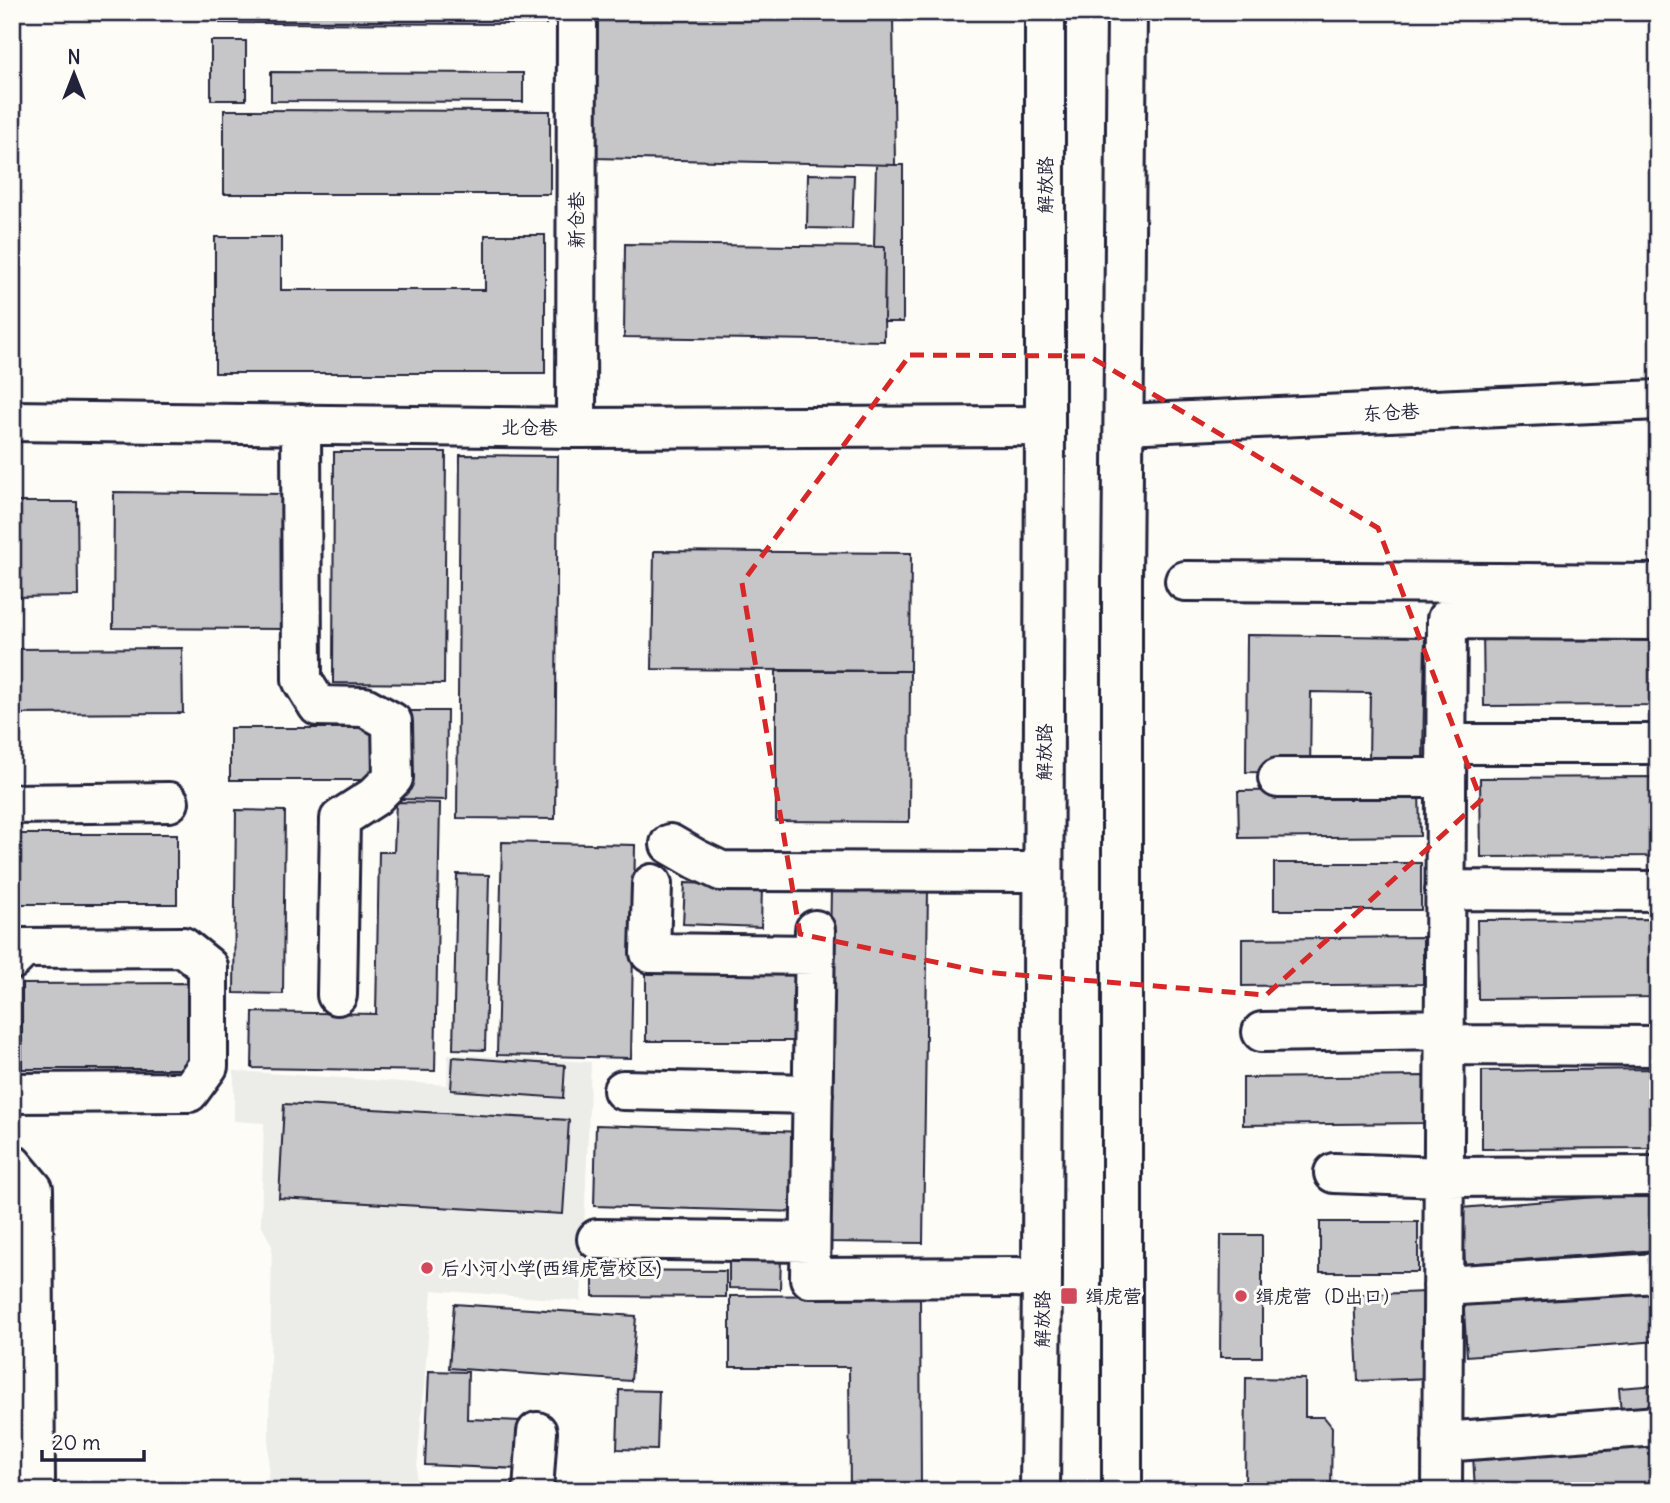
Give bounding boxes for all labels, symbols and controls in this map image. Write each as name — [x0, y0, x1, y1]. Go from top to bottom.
north arrow — [38, 38, 108, 108]
text: N — [67, 45, 81, 69]
street label: 解放路 — [1033, 156, 1057, 214]
street label: 新仓巷 — [564, 191, 588, 249]
street label: 东仓巷 — [1362, 399, 1420, 425]
street label: 北仓巷 — [500, 415, 558, 439]
street label: 解放路 — [1032, 723, 1056, 781]
place label: 后小河小学(西缉虎营校区) — [441, 1256, 662, 1280]
marker: 后小河小学(西缉虎营校区) — [419, 1260, 435, 1276]
place label: 缉虎营 — [1085, 1284, 1142, 1308]
place label: 缉虎营（D出口） — [1255, 1284, 1401, 1308]
marker: 缉虎营 — [1059, 1286, 1079, 1306]
marker: 缉虎营（D出口） — [1233, 1288, 1249, 1304]
street label: 解放路 — [1030, 1290, 1054, 1348]
scale bar — [42, 1419, 144, 1463]
text: 20 m — [52, 1429, 101, 1456]

